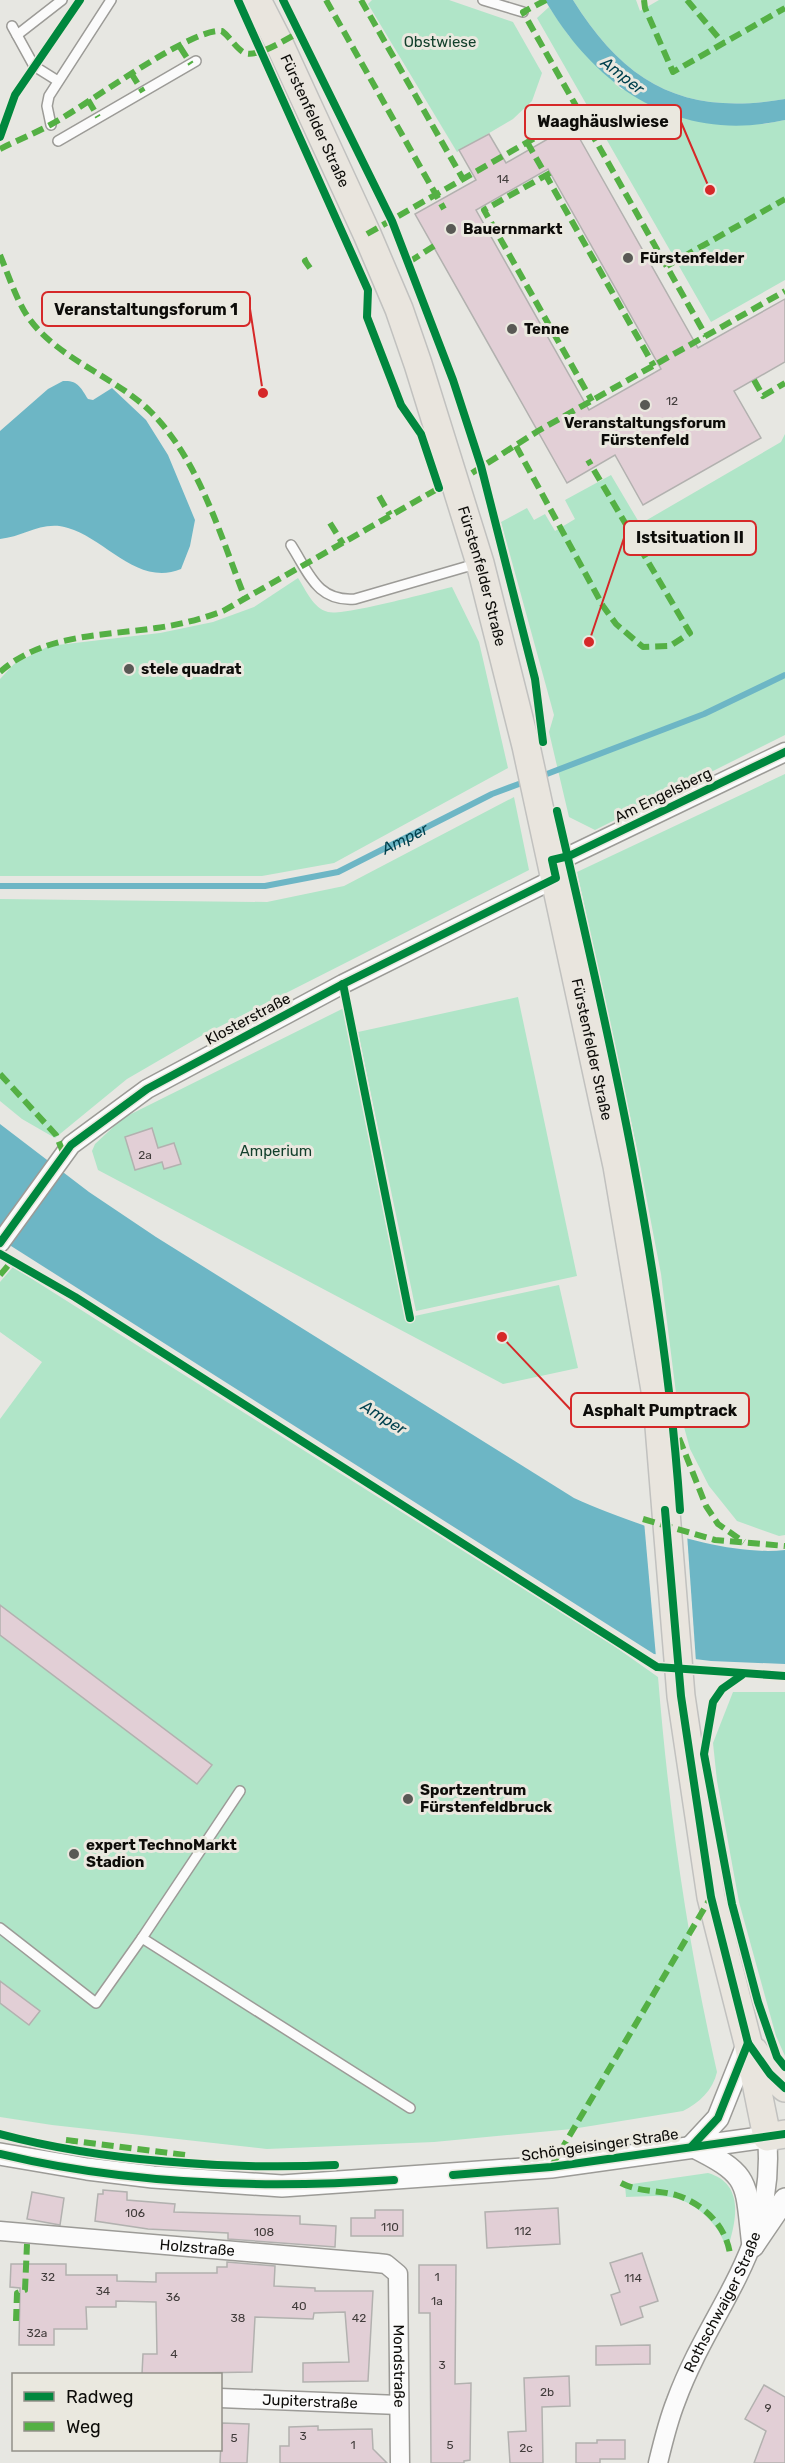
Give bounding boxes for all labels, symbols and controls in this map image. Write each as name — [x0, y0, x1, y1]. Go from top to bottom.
park label: Obstwiese — [404, 33, 476, 51]
street label: Fürstenfelder Straße — [276, 51, 353, 190]
water label: Amper — [597, 52, 649, 99]
callout: Waaghäuslwiese — [525, 105, 681, 139]
text: Waaghäuslwiese — [537, 112, 669, 131]
house number: 14 — [497, 172, 510, 186]
place label: Bauernmarkt — [463, 220, 563, 238]
marker: Bauernmarkt — [444, 222, 458, 236]
place label: Fürstenfelder — [640, 249, 744, 267]
marker: Fürstenfelder — [621, 251, 635, 265]
callout: Veranstaltungsforum 1 — [42, 292, 250, 326]
text: Veranstaltungsforum 1 — [54, 300, 238, 319]
place label: Tenne — [524, 320, 569, 338]
marker: Tenne — [505, 322, 519, 336]
house number: 12 — [666, 394, 678, 408]
marker: Veranstaltungsforum Fürstenfeld — [638, 398, 652, 412]
place label: Veranstaltungsforum Fürstenfeld — [564, 414, 726, 449]
street label: Fürstenfelder Straße — [454, 504, 510, 648]
callout: Istsituation II — [624, 521, 756, 555]
text: Istsituation II — [636, 528, 744, 547]
place label: stele quadrat — [141, 660, 241, 678]
marker: stele quadrat — [122, 662, 136, 676]
street label: Am Engelsberg — [612, 764, 714, 826]
water label: Amper — [378, 819, 432, 859]
street label: Fürstenfelder Straße — [568, 977, 616, 1122]
street label: Klosterstraße — [203, 989, 293, 1049]
park label: Amperium — [240, 1142, 312, 1160]
house number: 2a — [138, 1148, 152, 1162]
callout: Asphalt Pumptrack — [571, 1393, 749, 1427]
water label: Amper — [357, 1396, 411, 1439]
text: Asphalt Pumptrack — [583, 1401, 738, 1420]
place label: Sportzentrum Fürstenfeldbruck — [420, 1781, 552, 1816]
marker: Sportzentrum Fürstenfeldbruck — [401, 1792, 415, 1806]
place label: expert TechnoMarkt Stadion — [86, 1836, 237, 1871]
marker: expert TechnoMarkt Stadion — [67, 1847, 81, 1861]
street label: Schöngeisinger Straße — [520, 2125, 680, 2165]
house number: 106 — [125, 2206, 145, 2220]
house number: 110 — [381, 2220, 399, 2234]
house number: 112 — [514, 2224, 532, 2238]
house number: 108 — [254, 2225, 274, 2239]
street label: Rothschwaiger Straße — [680, 2230, 765, 2375]
street label: Holzstraße — [159, 2236, 236, 2260]
house number: 32 — [41, 2270, 55, 2284]
house number: 1 — [434, 2270, 440, 2284]
house number: 114 — [624, 2271, 642, 2285]
house number: 34 — [96, 2284, 111, 2298]
house number: 36 — [166, 2290, 180, 2304]
house number: 1a — [431, 2294, 443, 2308]
house number: 40 — [291, 2299, 307, 2313]
house number: 38 — [231, 2311, 245, 2325]
house number: 42 — [352, 2311, 366, 2325]
street label: Mondstraße — [390, 2324, 408, 2408]
house number: 32a — [27, 2326, 47, 2340]
house number: 4 — [170, 2347, 178, 2361]
house number: 3 — [438, 2358, 446, 2372]
legend — [12, 2373, 222, 2451]
house number: 2b — [540, 2385, 554, 2399]
text: Radweg — [66, 2386, 133, 2408]
street label: Jupiterstraße — [262, 2391, 358, 2412]
house number: 9 — [764, 2401, 772, 2415]
text: Weg — [66, 2416, 101, 2438]
house number: 3 — [299, 2429, 307, 2443]
house number: 5 — [230, 2431, 238, 2445]
house number: 1 — [350, 2438, 356, 2452]
house number: 5 — [446, 2438, 454, 2452]
house number: 2c — [519, 2441, 533, 2455]

